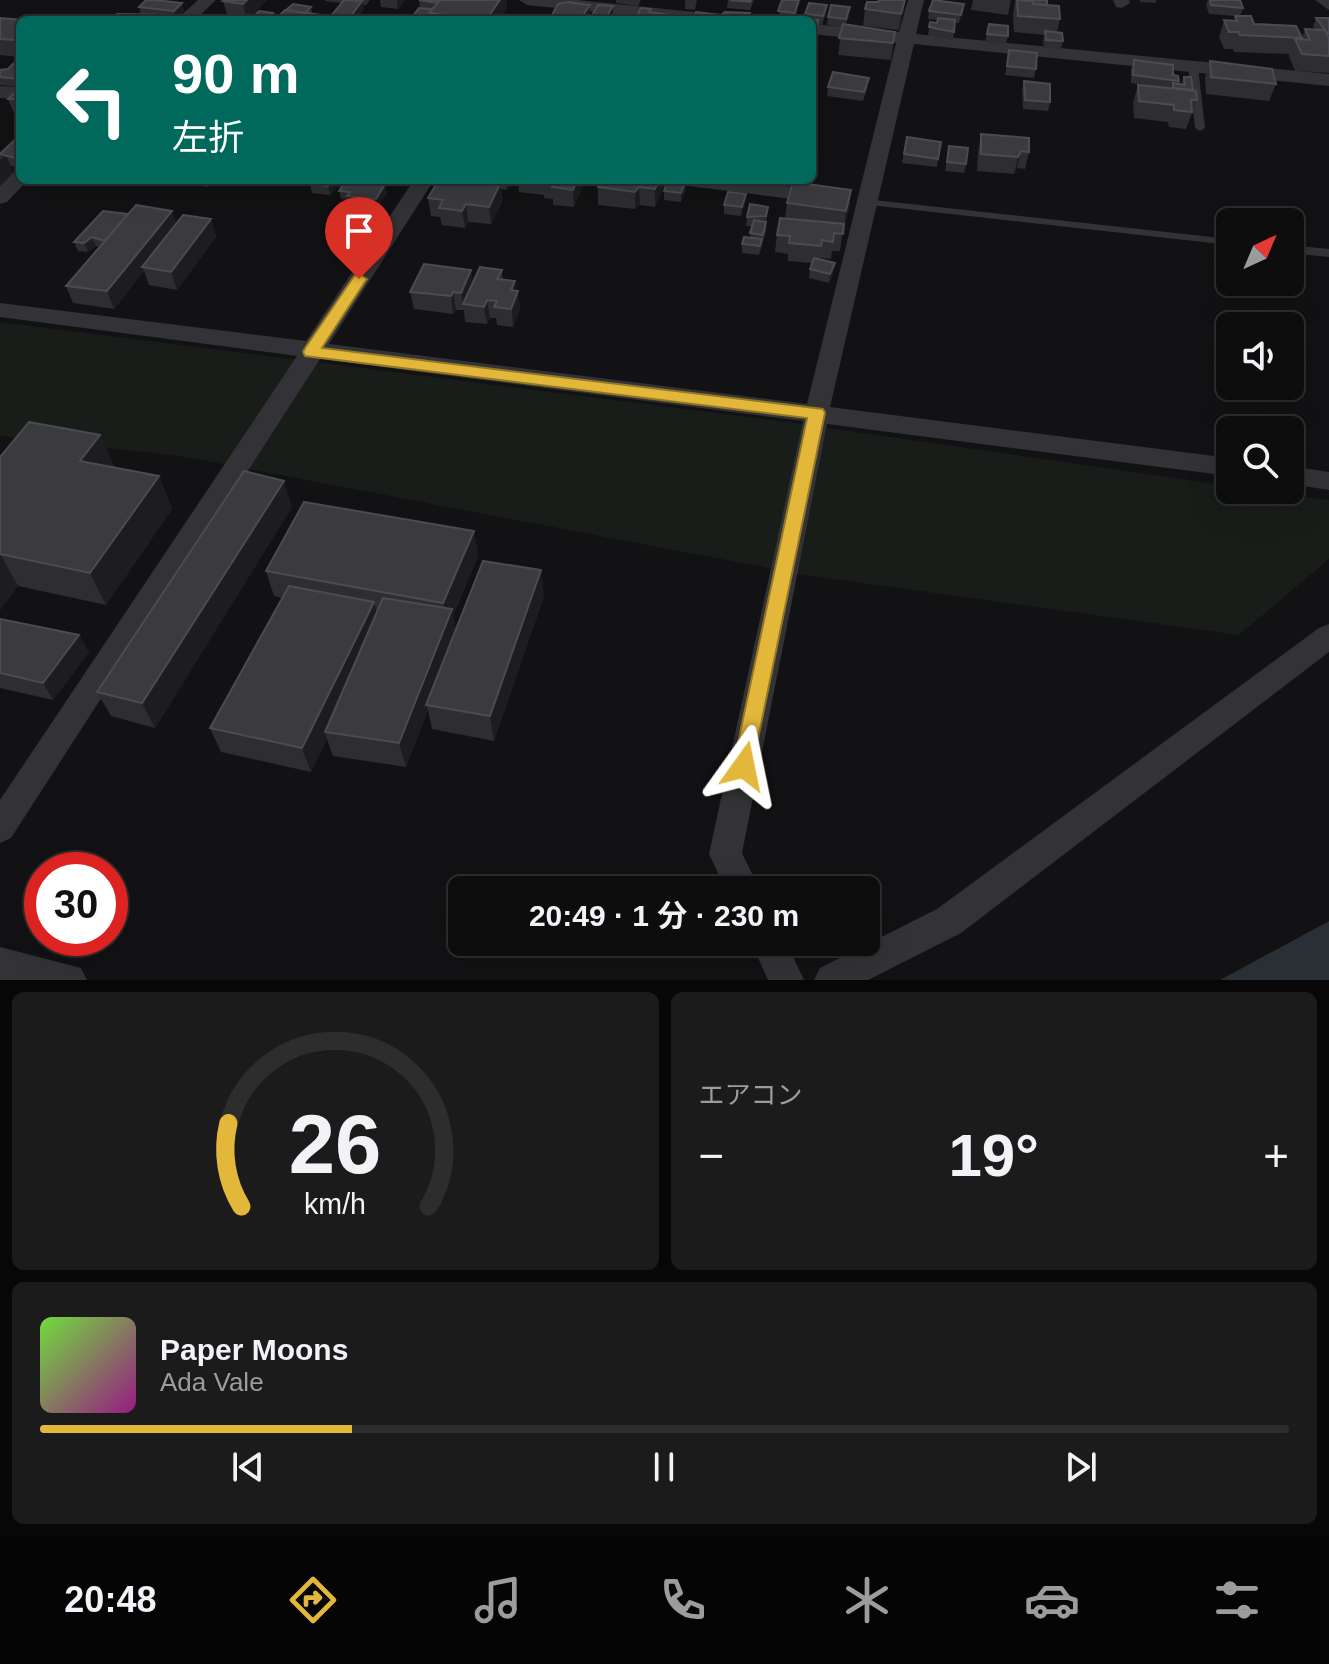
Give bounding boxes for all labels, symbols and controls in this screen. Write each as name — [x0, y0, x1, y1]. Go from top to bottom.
text: 90 m — [172, 42, 300, 105]
icon: left — [40, 48, 144, 152]
text: 左折 — [172, 117, 244, 158]
pin — [325, 197, 393, 279]
north arrow — [1216, 208, 1304, 296]
map controls — [1216, 208, 1304, 504]
icon: arrive — [337, 209, 381, 253]
button: sound — [1216, 312, 1304, 400]
button: search — [1216, 416, 1304, 504]
position arrow — [702, 724, 786, 808]
speed limit sign: 30 — [24, 852, 128, 956]
text: 20:49 · 1 分 · 230 m — [529, 899, 799, 932]
text: エアコン — [699, 1080, 803, 1110]
text: 26 — [289, 1098, 382, 1191]
text: 19° — [948, 1122, 1039, 1189]
text: − — [699, 1131, 724, 1180]
text: + — [1263, 1131, 1289, 1180]
text: km/h — [304, 1188, 366, 1220]
text: Paper Moons — [160, 1333, 348, 1366]
text: Ada Vale — [160, 1367, 264, 1397]
icon: previous — [226, 1445, 270, 1489]
icon: pause — [642, 1445, 686, 1489]
icon: next — [1059, 1445, 1103, 1489]
icon: directions — [285, 1572, 341, 1628]
icon: music — [470, 1572, 526, 1628]
icon: phone — [655, 1572, 711, 1628]
icon: climate — [839, 1572, 895, 1628]
icon: car — [1024, 1572, 1080, 1628]
icon: filters — [1209, 1572, 1265, 1628]
text: 20:48 — [64, 1579, 156, 1620]

